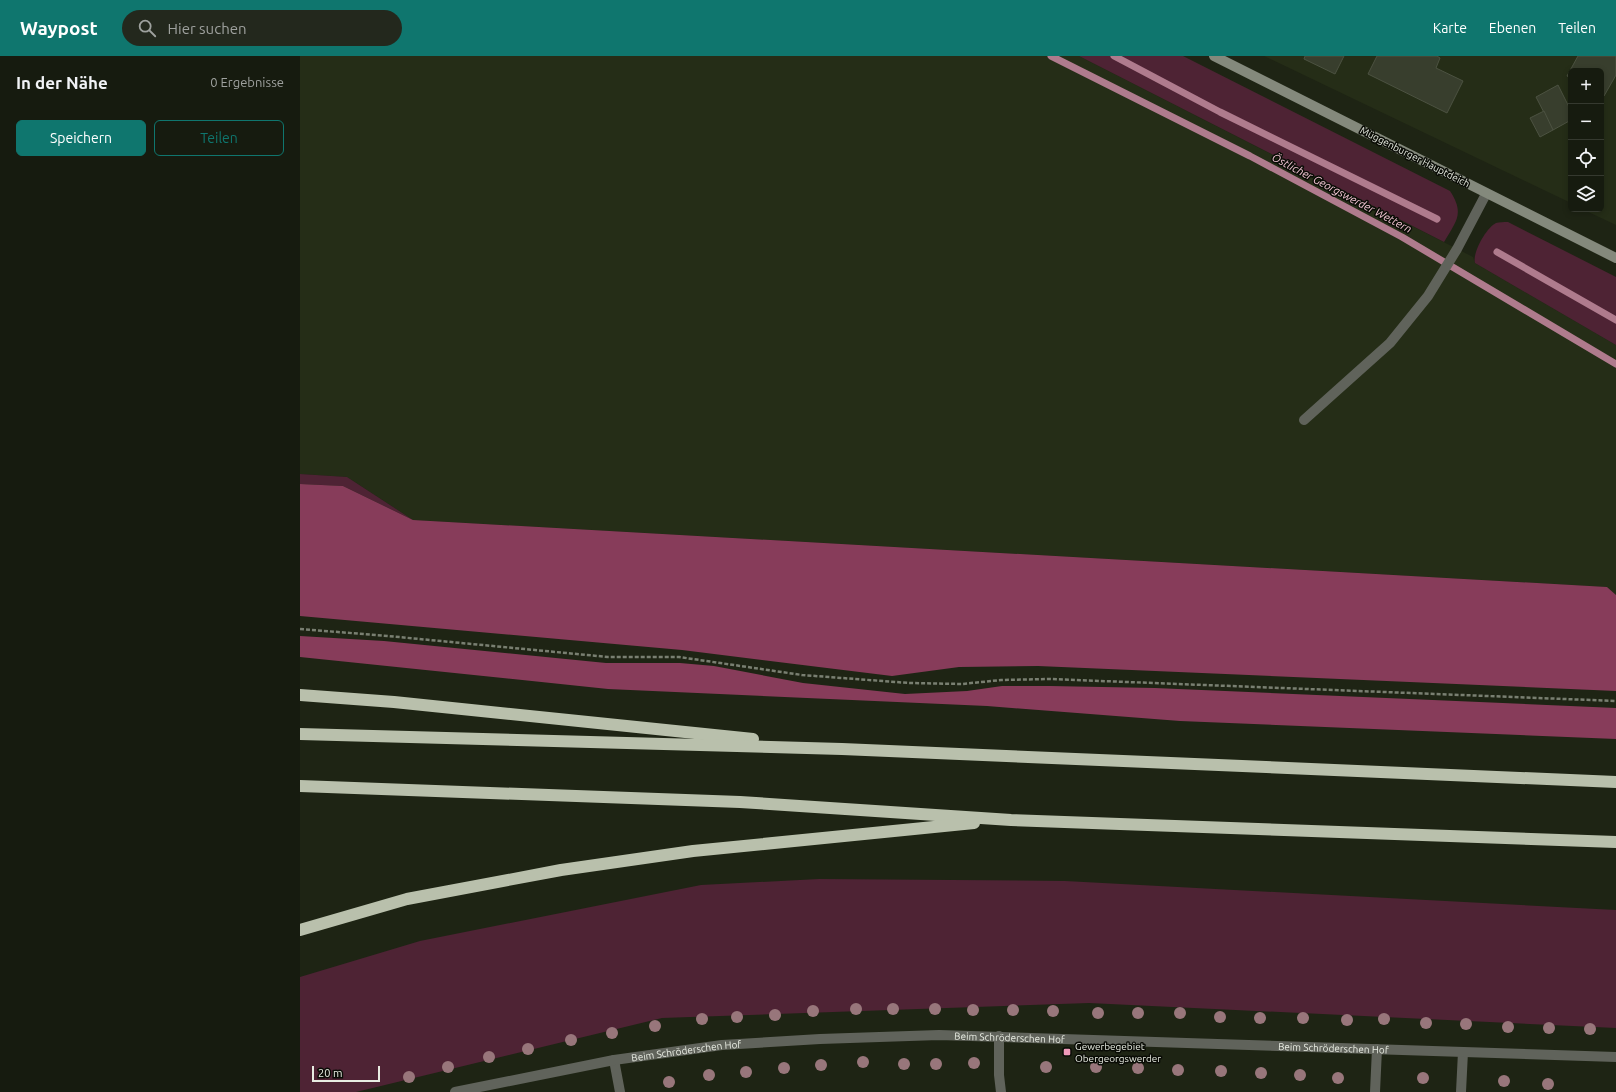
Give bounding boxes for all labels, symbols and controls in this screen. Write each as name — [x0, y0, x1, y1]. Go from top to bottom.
search box — [122, 10, 402, 46]
text: Waypost — [20, 17, 98, 39]
icon: search — [136, 17, 158, 39]
text: Hier suchen — [168, 20, 247, 37]
text: Karte — [1433, 20, 1467, 36]
text: Ebenen — [1489, 20, 1536, 36]
text: Teilen — [1558, 20, 1596, 36]
map controls — [1568, 68, 1604, 212]
button: + — [1568, 68, 1604, 104]
text: In der Nähe — [16, 73, 108, 92]
text: 0 Ergebnisse — [210, 75, 284, 89]
button: − — [1568, 104, 1604, 140]
button: Speichern — [16, 120, 146, 156]
button: Teilen — [154, 120, 284, 156]
street label: Müggenburger Hauptdeich — [1358, 125, 1472, 189]
button: locate — [1568, 140, 1604, 176]
water label: Östlicher Georgswerder Wettern — [1270, 151, 1414, 235]
button: layers — [1568, 176, 1604, 212]
street label: Beim Schröderschen Hof — [954, 1030, 1065, 1045]
street label: Beim Schröderschen Hof — [631, 1038, 742, 1063]
place label: Gewerbegebiet Obergeorgswerder — [1075, 1041, 1161, 1064]
street label: Beim Schröderschen Hof — [1278, 1041, 1389, 1055]
marker: Gewerbegebiet Obergeorgswerder — [1062, 1047, 1072, 1057]
scale bar — [312, 1064, 380, 1083]
text: 20 m — [318, 1067, 342, 1079]

